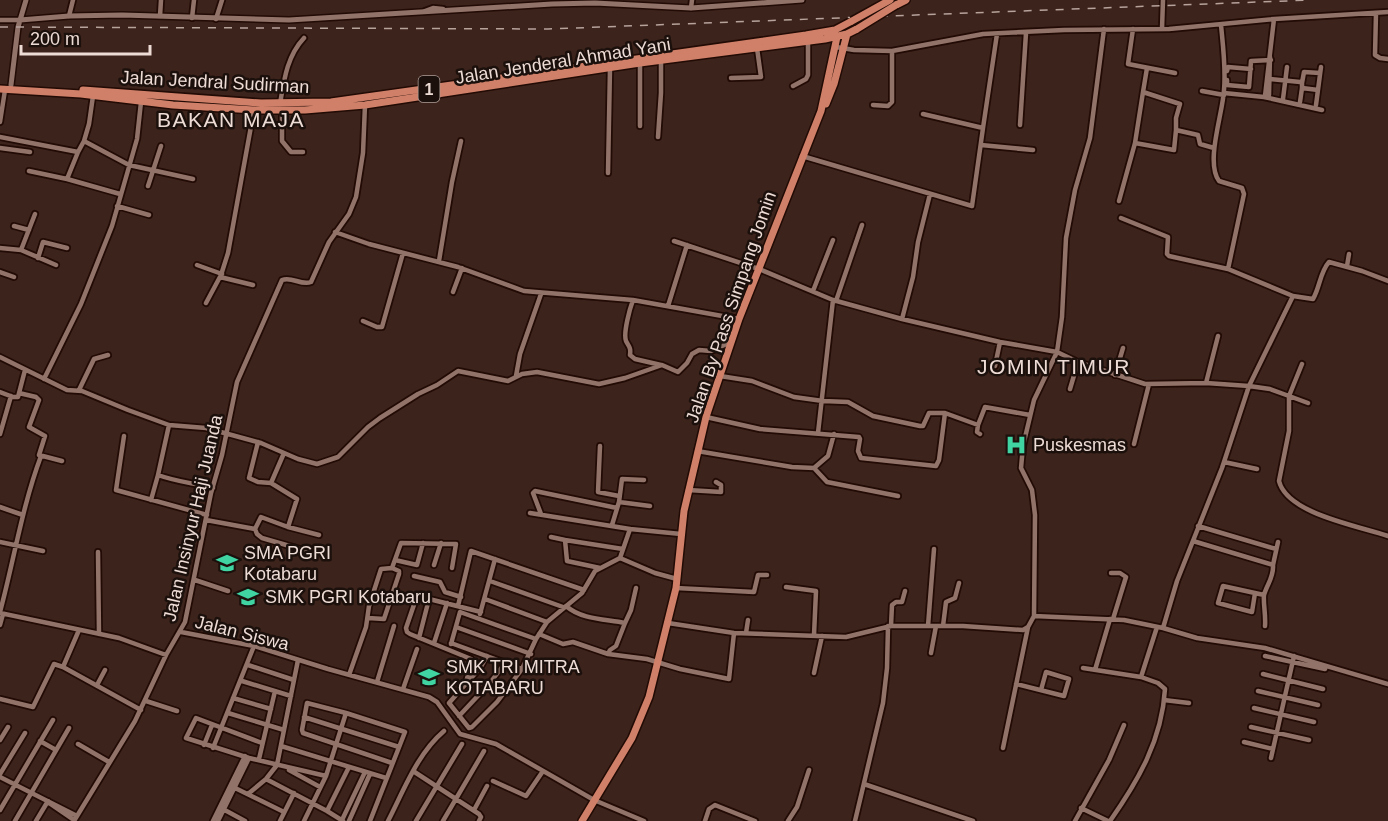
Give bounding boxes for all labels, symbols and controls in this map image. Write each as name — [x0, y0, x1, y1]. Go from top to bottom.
scale bar — [21, 18, 150, 56]
text: 200 m — [30, 29, 80, 49]
street label: Jalan Jenderal Ahmad Yani — [454, 34, 672, 88]
street label: Jalan Jendral Sudirman — [120, 67, 310, 97]
road number: 1 — [418, 76, 440, 102]
district label: BAKAN MAJA — [157, 108, 305, 131]
street label: Jalan By Pass Simpang Jomin — [682, 189, 780, 425]
district label: JOMIN TIMUR — [977, 355, 1131, 378]
street label: Jalan Insinyur Haji Juanda — [160, 412, 227, 623]
hospital icon: Puskesmas — [1004, 433, 1028, 457]
place label: Puskesmas — [1033, 435, 1126, 455]
place label: SMA PGRI Kotabaru — [244, 543, 331, 584]
school or university icon: SMA PGRI Kotabaru — [215, 551, 239, 575]
school or university icon: SMK PGRI Kotabaru — [236, 585, 260, 609]
place label: SMK PGRI Kotabaru — [265, 587, 431, 607]
street label: Jalan Siswa — [193, 612, 292, 655]
place label: SMK TRI MITRA KOTABARU — [446, 657, 580, 698]
school or university icon: SMK TRI MITRA KOTABARU — [417, 665, 441, 689]

